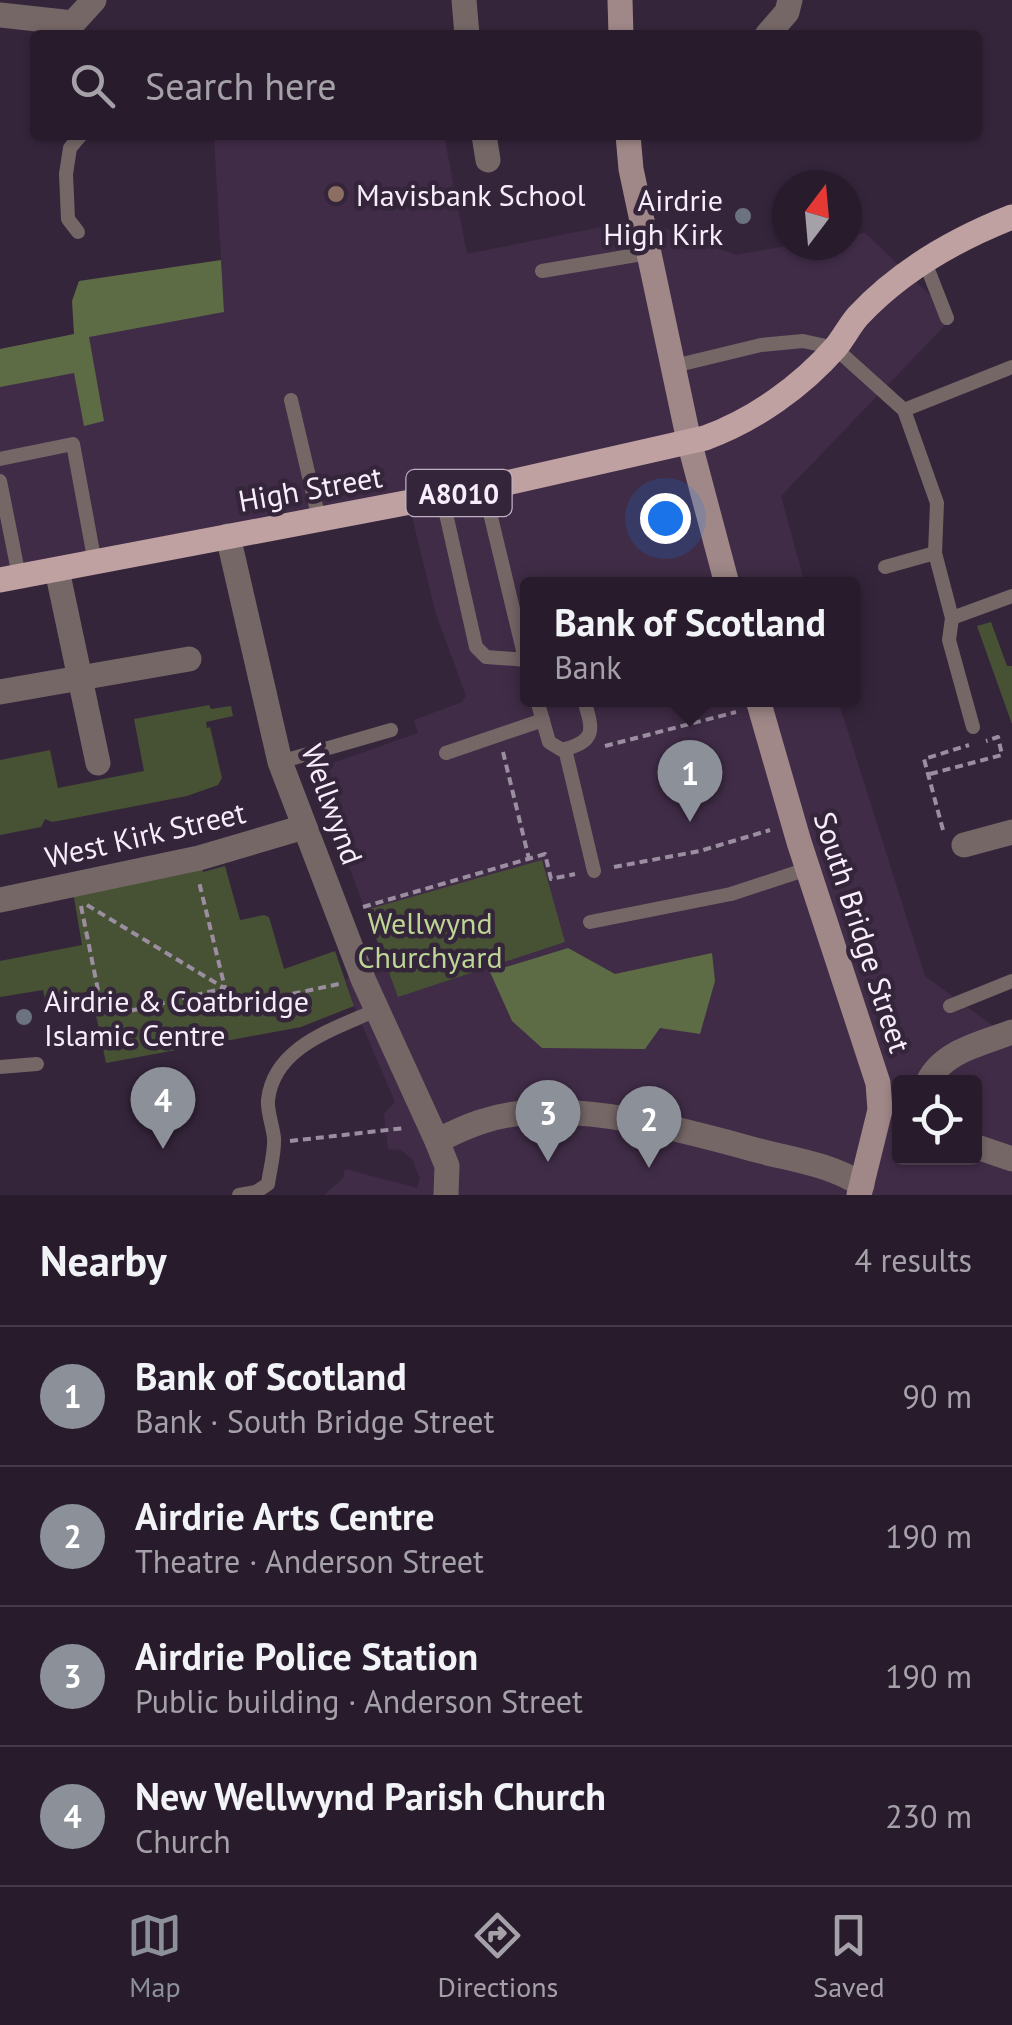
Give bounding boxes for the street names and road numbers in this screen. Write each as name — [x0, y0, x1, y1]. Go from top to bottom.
street label: High Street — [235, 456, 385, 520]
road number: A8010 — [406, 470, 512, 516]
street label: Wellwynd — [293, 739, 373, 869]
street label: West Kirk Street — [41, 792, 249, 876]
street label: South Bridge Street — [806, 807, 920, 1057]

